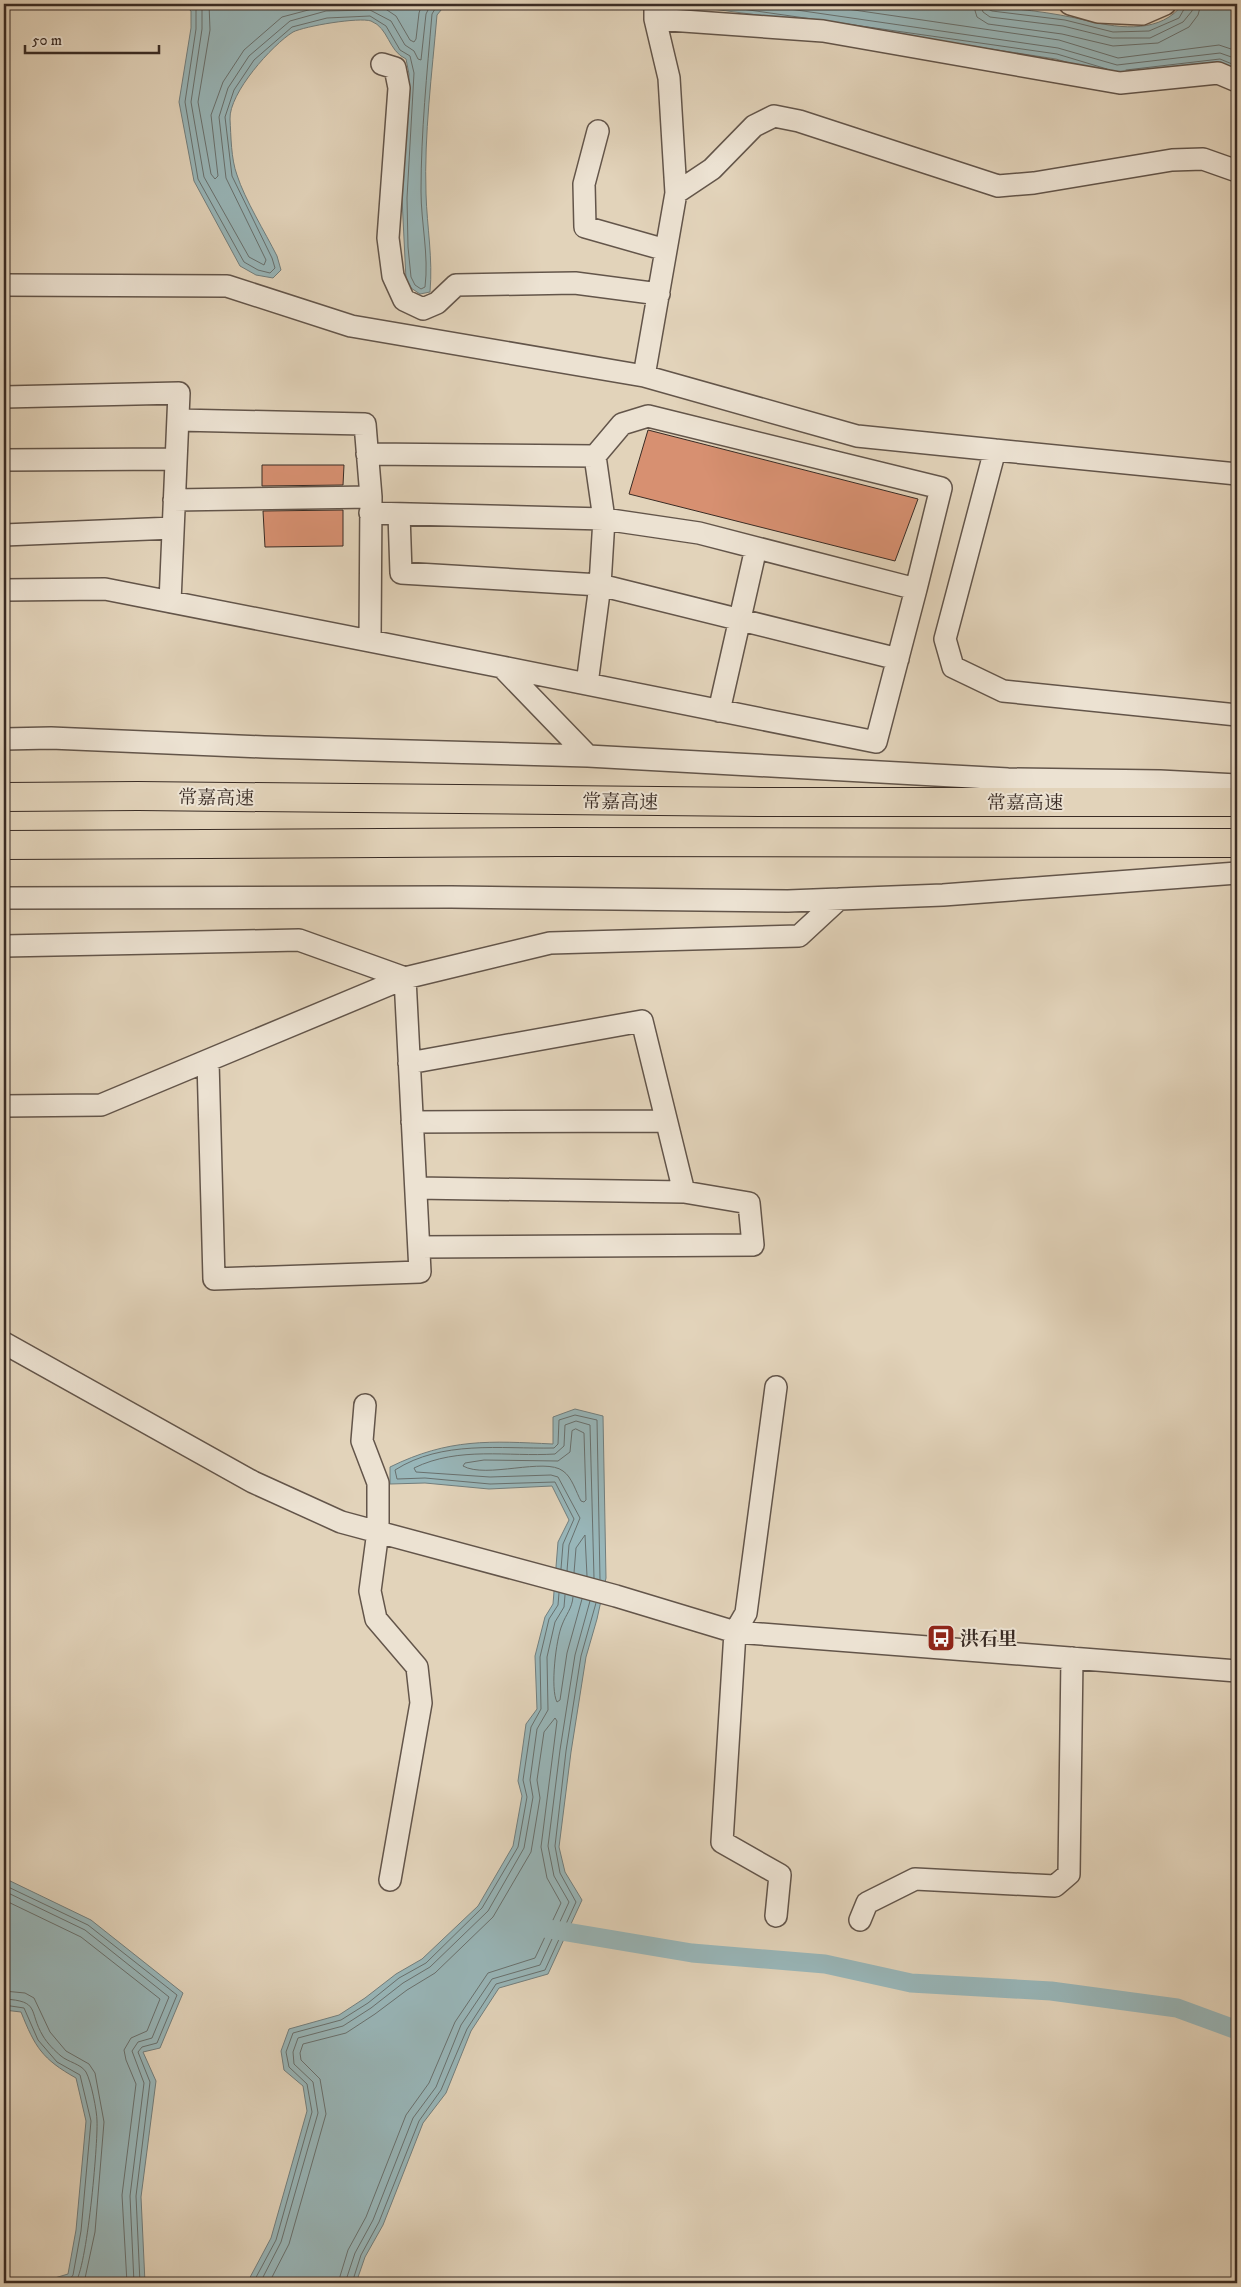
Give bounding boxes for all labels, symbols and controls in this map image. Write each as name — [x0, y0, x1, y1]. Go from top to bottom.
scale bar — [25, 22, 159, 54]
text: 50 m — [32, 31, 62, 50]
street label: 常嘉高速 — [178, 786, 254, 811]
street label: 常嘉高速 — [582, 790, 658, 815]
street label: 常嘉高速 — [987, 792, 1063, 815]
bus stop icon: 洪石里 — [926, 1623, 956, 1653]
place label: 洪石里 — [960, 1628, 1017, 1651]

